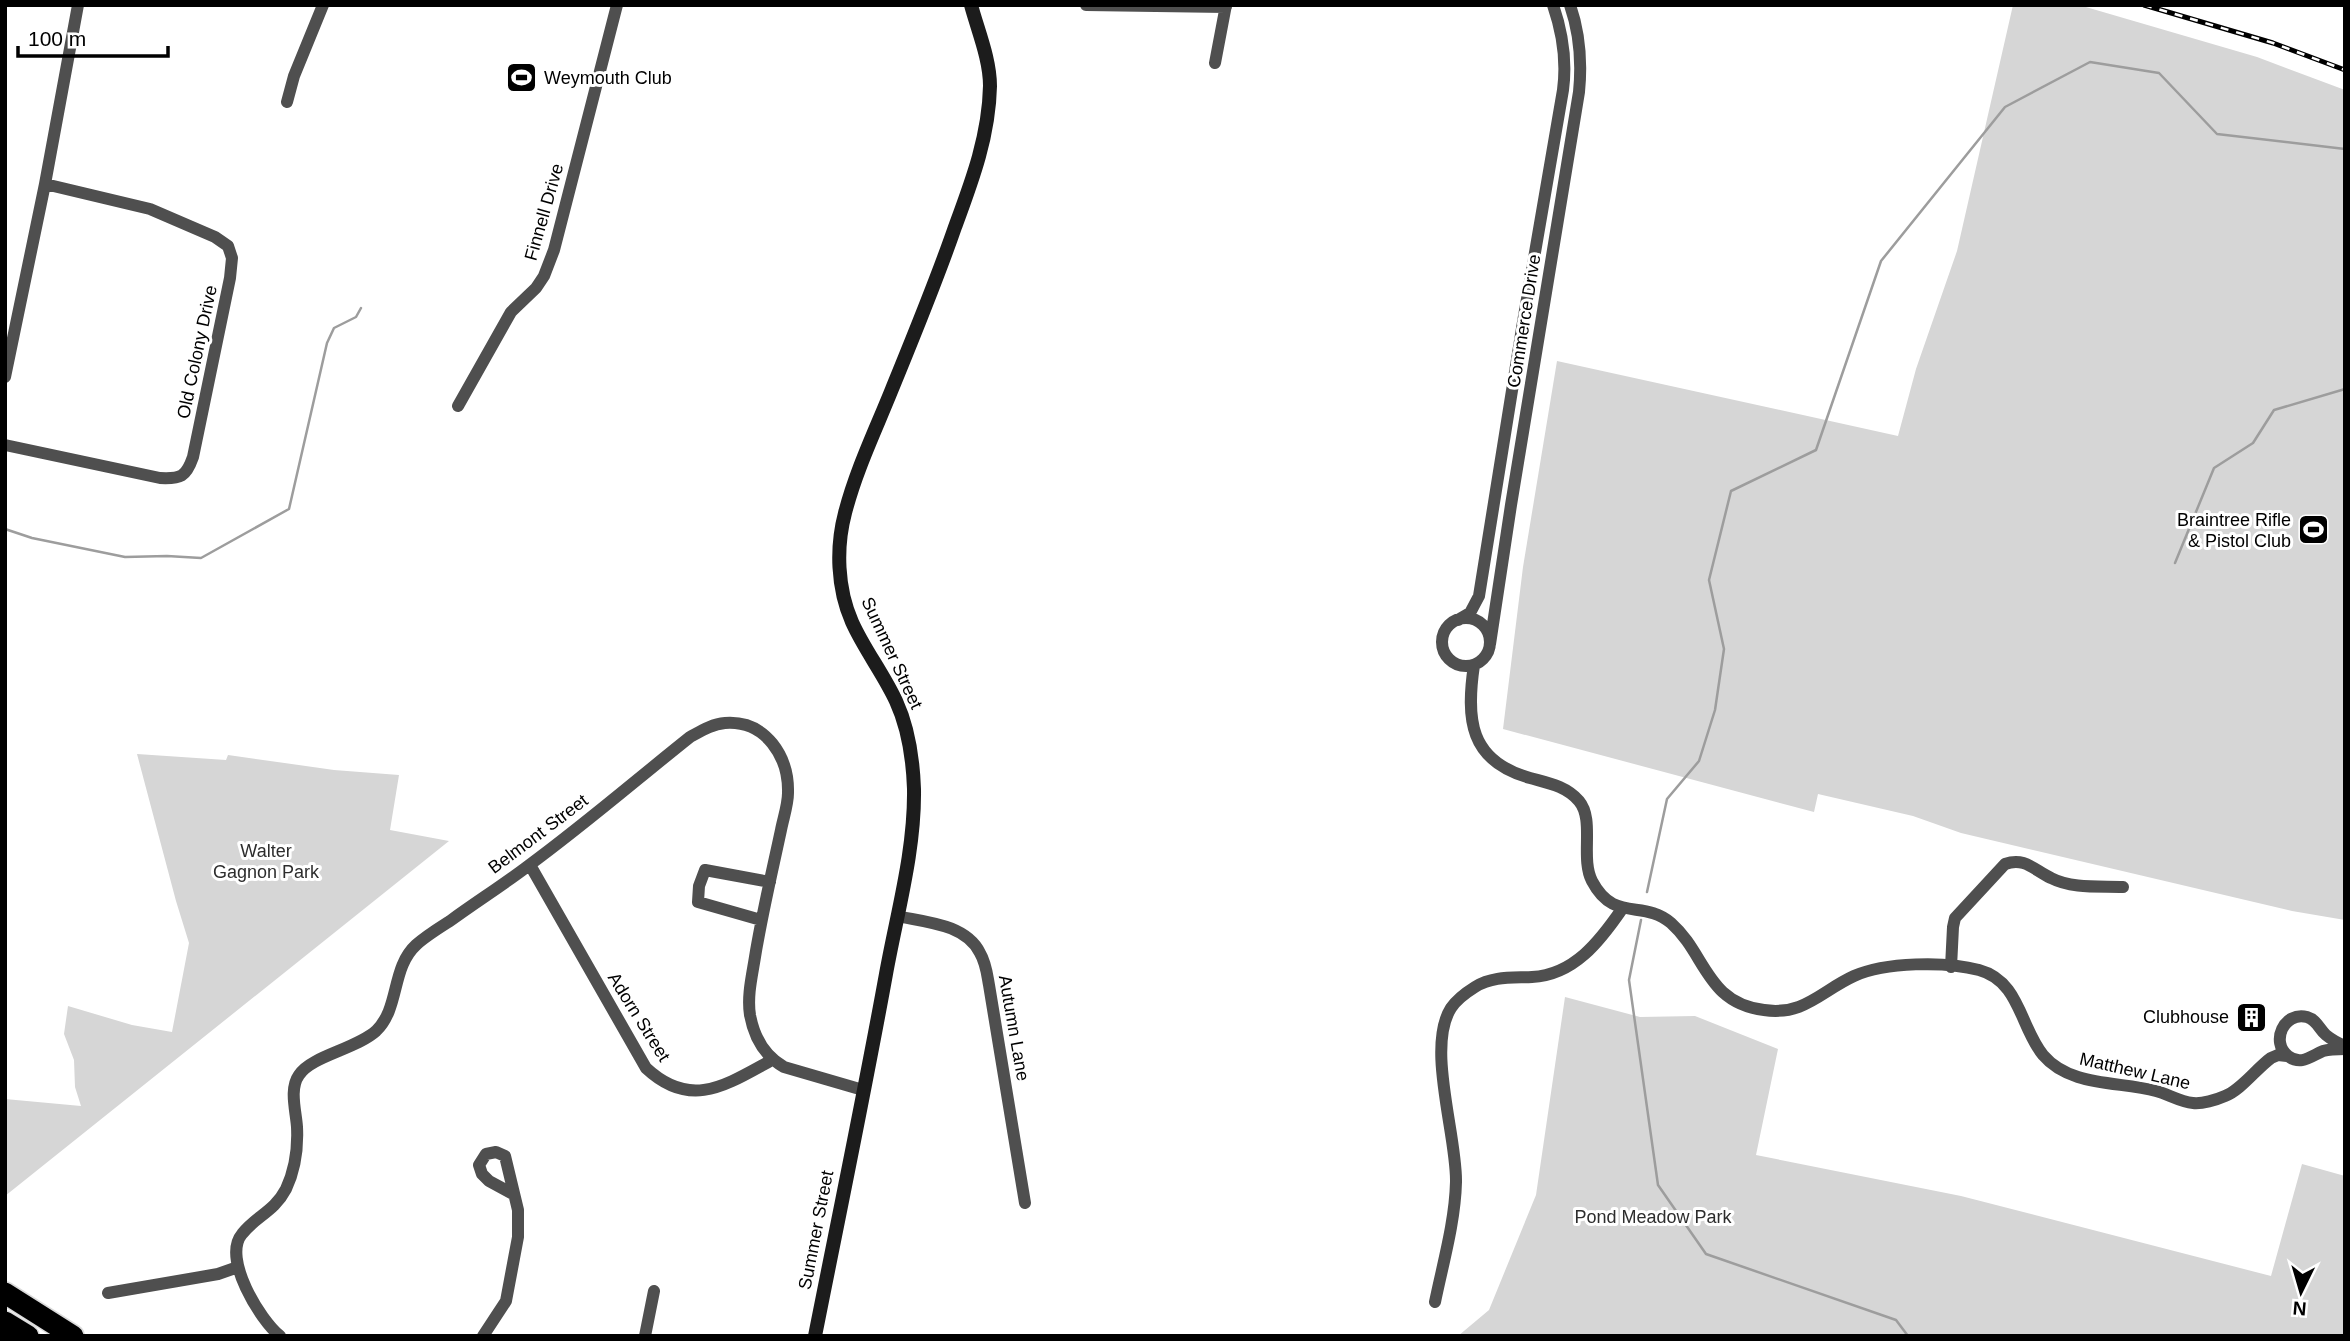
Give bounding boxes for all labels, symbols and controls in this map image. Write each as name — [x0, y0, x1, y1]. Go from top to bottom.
scale bar — [18, 14, 168, 58]
text: 100 m — [28, 27, 86, 50]
sports icon: Weymouth Club — [504, 61, 538, 95]
place label: Weymouth Club — [544, 68, 672, 88]
street label: Finnell Drive — [521, 161, 567, 263]
street label: Commerce Drive — [1504, 253, 1544, 389]
street label: Old Colony Drive — [173, 283, 221, 421]
place label: Braintree Rifle & Pistol Club — [2177, 510, 2291, 551]
sports icon: Braintree Rifle & Pistol Club — [2297, 513, 2331, 547]
street label: Summer Street — [857, 594, 927, 712]
street label: Belmont Street — [484, 790, 592, 878]
park label: Walter Gagnon Park — [213, 841, 320, 882]
street label: Adorn Street — [604, 969, 674, 1065]
street label: Autumn Lane — [995, 974, 1033, 1082]
building icon: Clubhouse — [2235, 1000, 2269, 1034]
place label: Clubhouse — [2143, 1007, 2229, 1027]
street label: Matthew Lane — [2078, 1049, 2192, 1093]
street label: Summer Street — [795, 1169, 837, 1291]
park label: Pond Meadow Park — [1574, 1207, 1733, 1227]
north arrow — [2266, 1257, 2336, 1327]
text: N — [2292, 1297, 2307, 1319]

